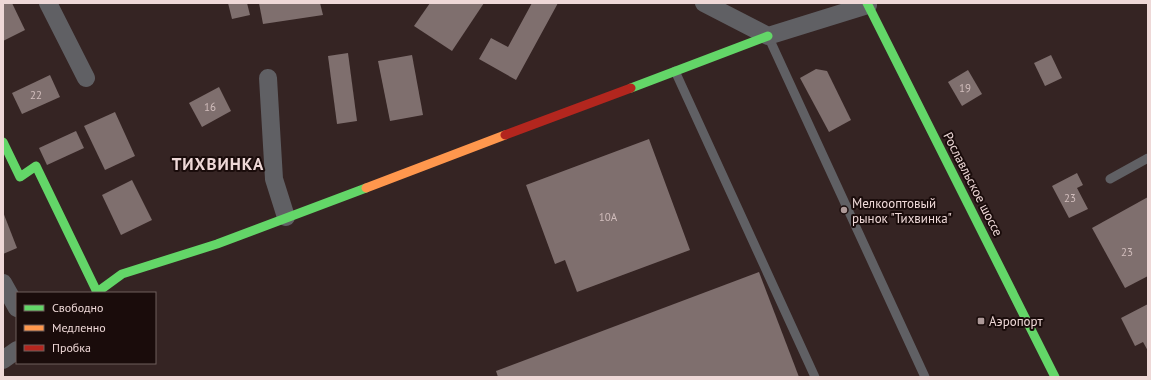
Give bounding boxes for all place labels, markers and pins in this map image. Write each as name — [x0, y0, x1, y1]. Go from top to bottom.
place label: Мелкооптовый рынок "Тихвинка" — [852, 195, 952, 227]
marker: Мелкооптовый рынок "Тихвинка" — [839, 205, 849, 215]
place label: Аэропорт — [989, 313, 1043, 330]
marker: Аэропорт — [976, 316, 986, 326]

